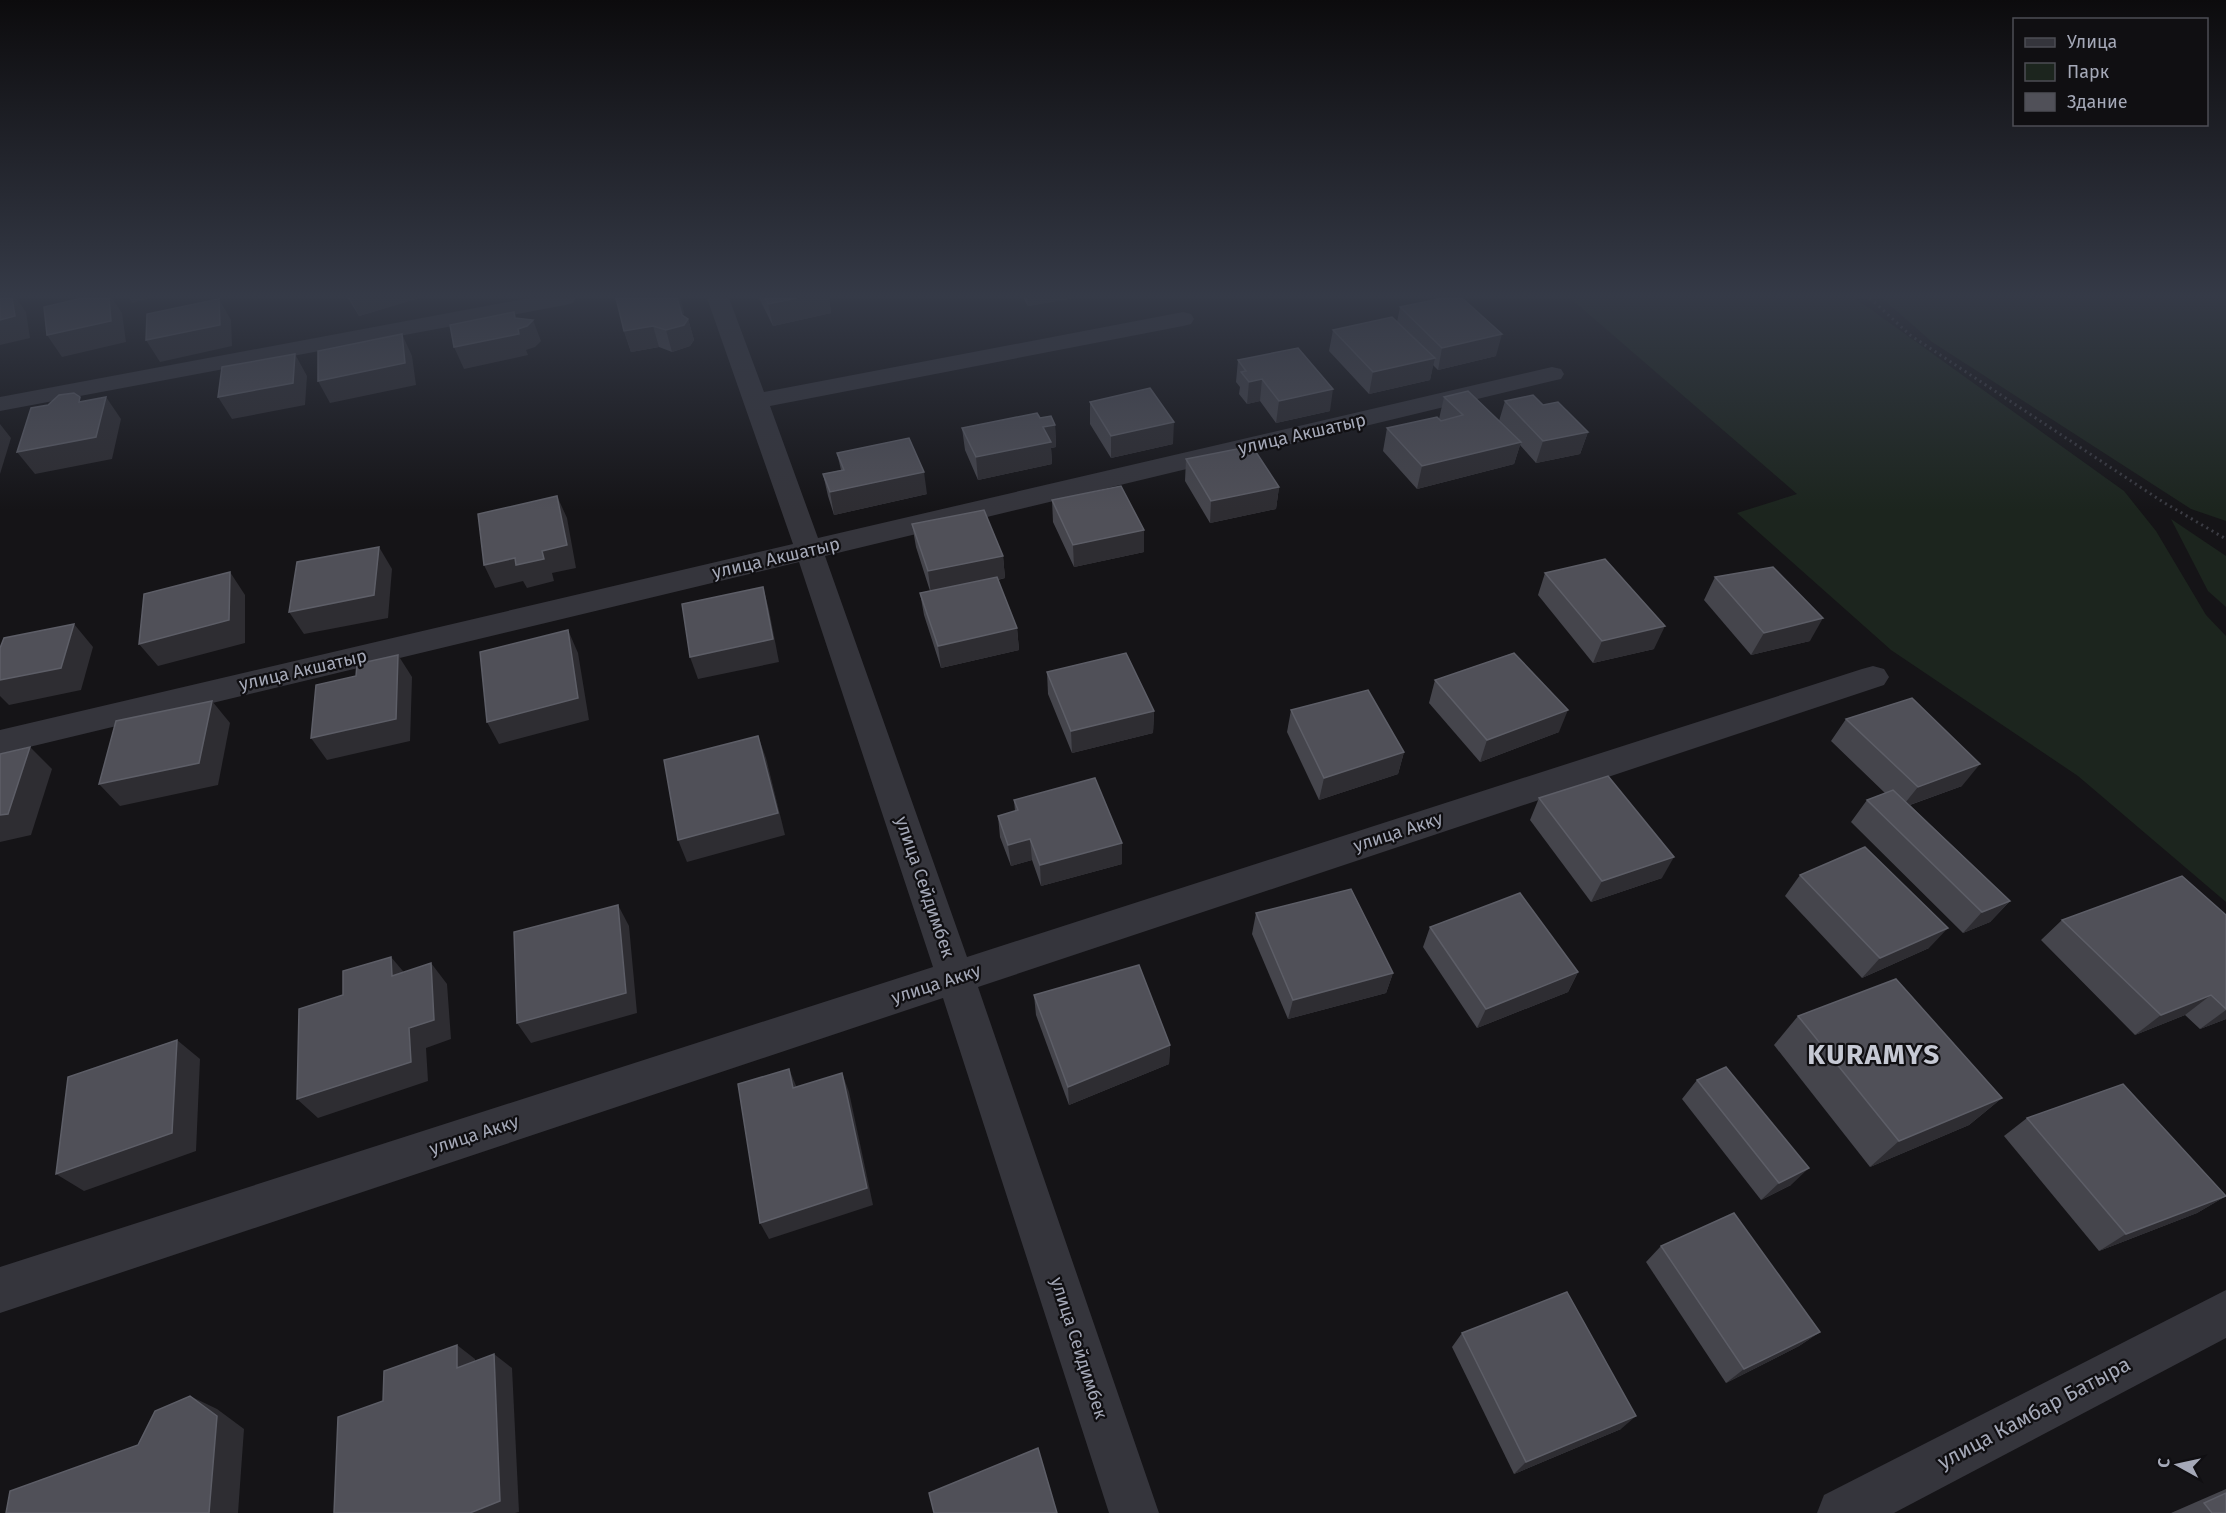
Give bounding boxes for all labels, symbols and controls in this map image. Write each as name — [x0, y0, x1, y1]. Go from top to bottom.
legend — [2013, 18, 2208, 126]
text: Улица — [2067, 31, 2117, 53]
text: Парк — [2067, 61, 2110, 83]
text: Здание — [2067, 91, 2128, 113]
street label: улица Акшатыр — [1236, 409, 1368, 459]
street label: улица Акшатыр — [710, 533, 842, 583]
street label: улица Акшатыр — [237, 645, 369, 695]
street label: улица Акку — [1350, 807, 1446, 857]
street label: улица Сейдимбек — [891, 814, 960, 961]
street label: улица Акку — [888, 959, 984, 1009]
district label: KURAMYS — [1807, 1038, 1941, 1071]
street label: улица Акку — [426, 1110, 522, 1160]
street label: улица Сейдимбек — [1046, 1274, 1112, 1422]
street label: улица Камбар Батыра — [1933, 1351, 2135, 1475]
north arrow — [2148, 1435, 2208, 1495]
text: С — [2154, 1456, 2174, 1469]

